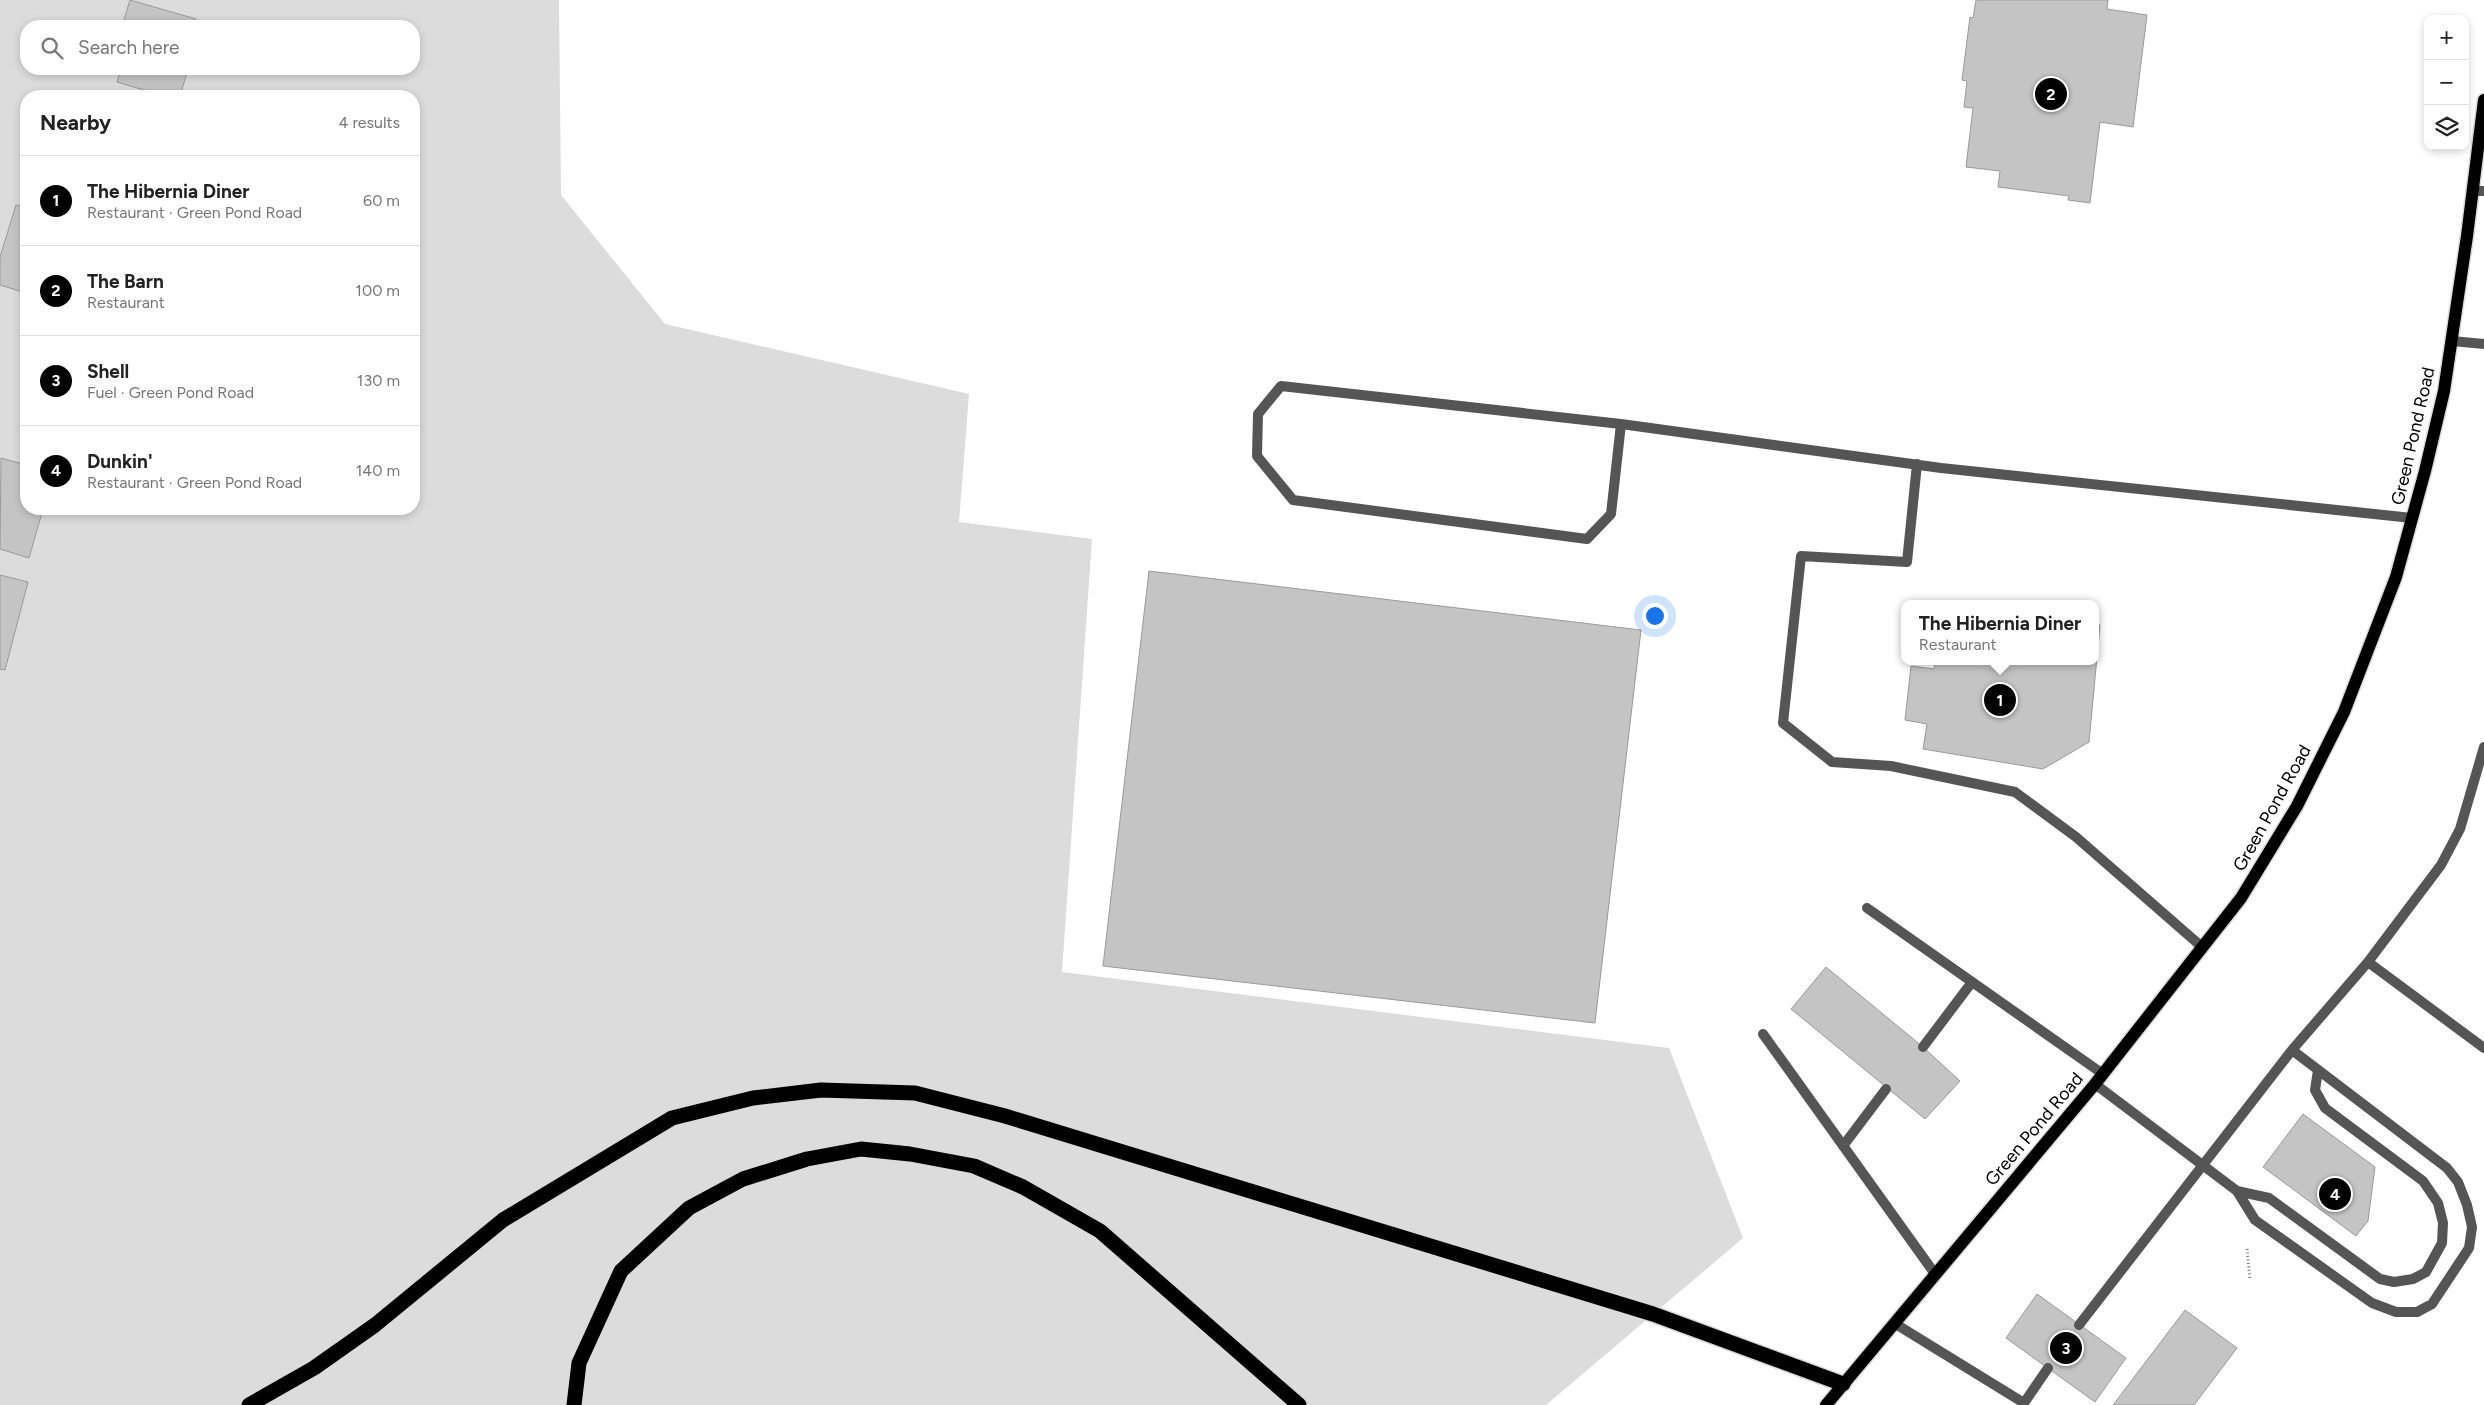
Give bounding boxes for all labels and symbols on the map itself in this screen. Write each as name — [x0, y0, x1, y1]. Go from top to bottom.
pin: 2 — [2035, 75, 2067, 113]
street label: Green Pond Road — [2386, 365, 2440, 507]
your location — [1642, 603, 1668, 629]
pin: 1 — [1984, 681, 2016, 719]
street label: Green Pond Road — [2228, 741, 2316, 875]
street label: Green Pond Road — [1980, 1068, 2088, 1190]
pin: 4 — [2319, 1175, 2351, 1213]
pin: 3 — [2050, 1329, 2082, 1367]

